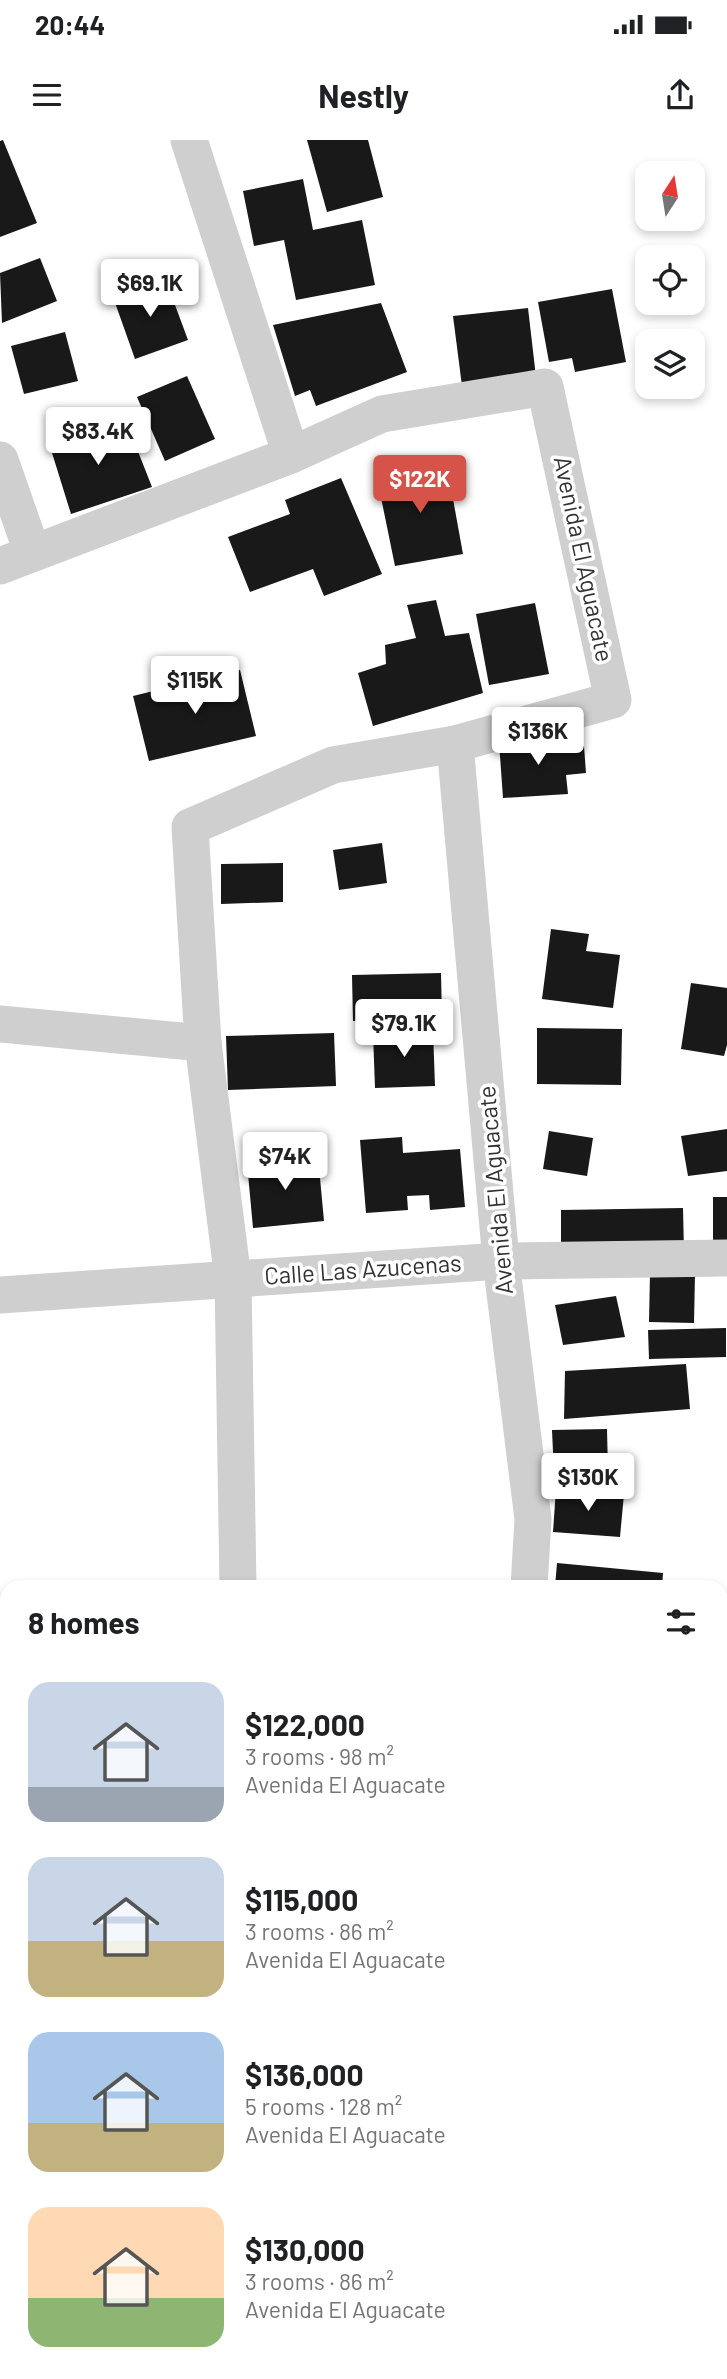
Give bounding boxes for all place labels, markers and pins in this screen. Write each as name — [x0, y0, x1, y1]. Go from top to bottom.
pin: $69.1K — [93, 260, 207, 319]
pin: $83.4K — [41, 408, 155, 467]
pin: $122K — [371, 456, 469, 515]
pin: $115K — [146, 656, 244, 716]
pin: $136K — [489, 708, 587, 767]
pin: $79.1K — [347, 1000, 461, 1059]
pin: $74K — [244, 1132, 326, 1192]
pin: $130K — [539, 1454, 637, 1513]

